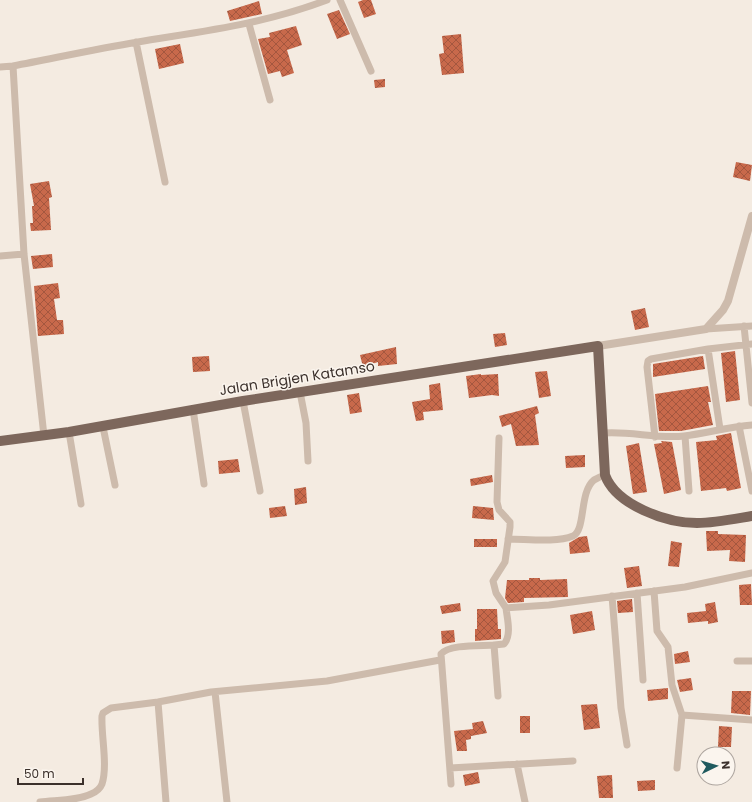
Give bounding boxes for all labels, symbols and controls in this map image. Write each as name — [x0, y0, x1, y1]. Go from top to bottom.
street label: Jalan Brigjen Katamso — [218, 356, 376, 400]
north arrow — [696, 746, 736, 786]
scale bar — [18, 760, 83, 786]
text: N — [718, 760, 734, 770]
text: 50 m — [24, 765, 55, 782]

